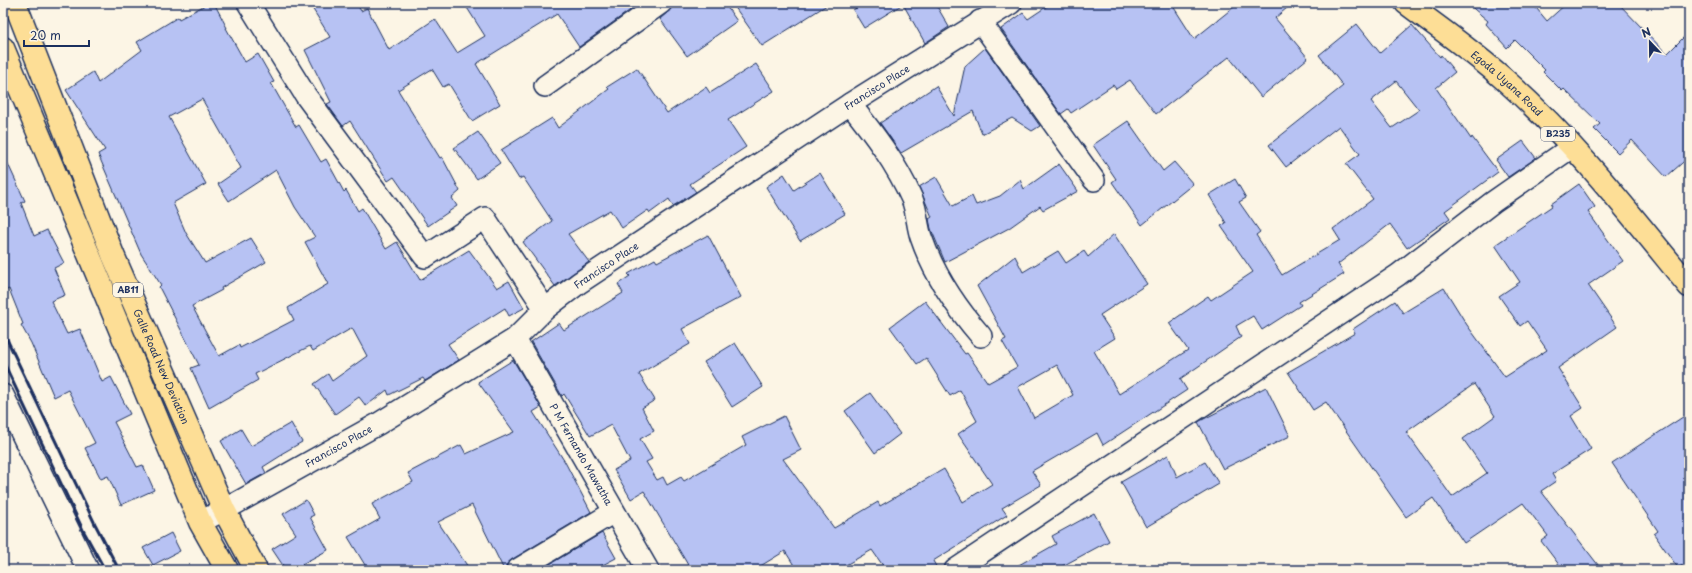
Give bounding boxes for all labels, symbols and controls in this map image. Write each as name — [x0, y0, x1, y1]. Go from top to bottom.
scale bar — [24, 22, 89, 48]
north arrow — [1630, 22, 1670, 62]
text: N — [1639, 23, 1654, 42]
text: 20 m — [30, 26, 61, 44]
street label: Egoda Uyana Road — [1468, 46, 1547, 119]
street label: Francisco Place — [841, 61, 912, 113]
road number: B235 — [1541, 127, 1575, 141]
street label: Francisco Place — [570, 238, 641, 292]
road number: AB11 — [113, 283, 143, 297]
street label: Galle Road New Deviation — [130, 306, 194, 426]
street label: P M Fernando Mawatha — [547, 400, 617, 508]
street label: Francisco Place — [302, 421, 375, 470]

